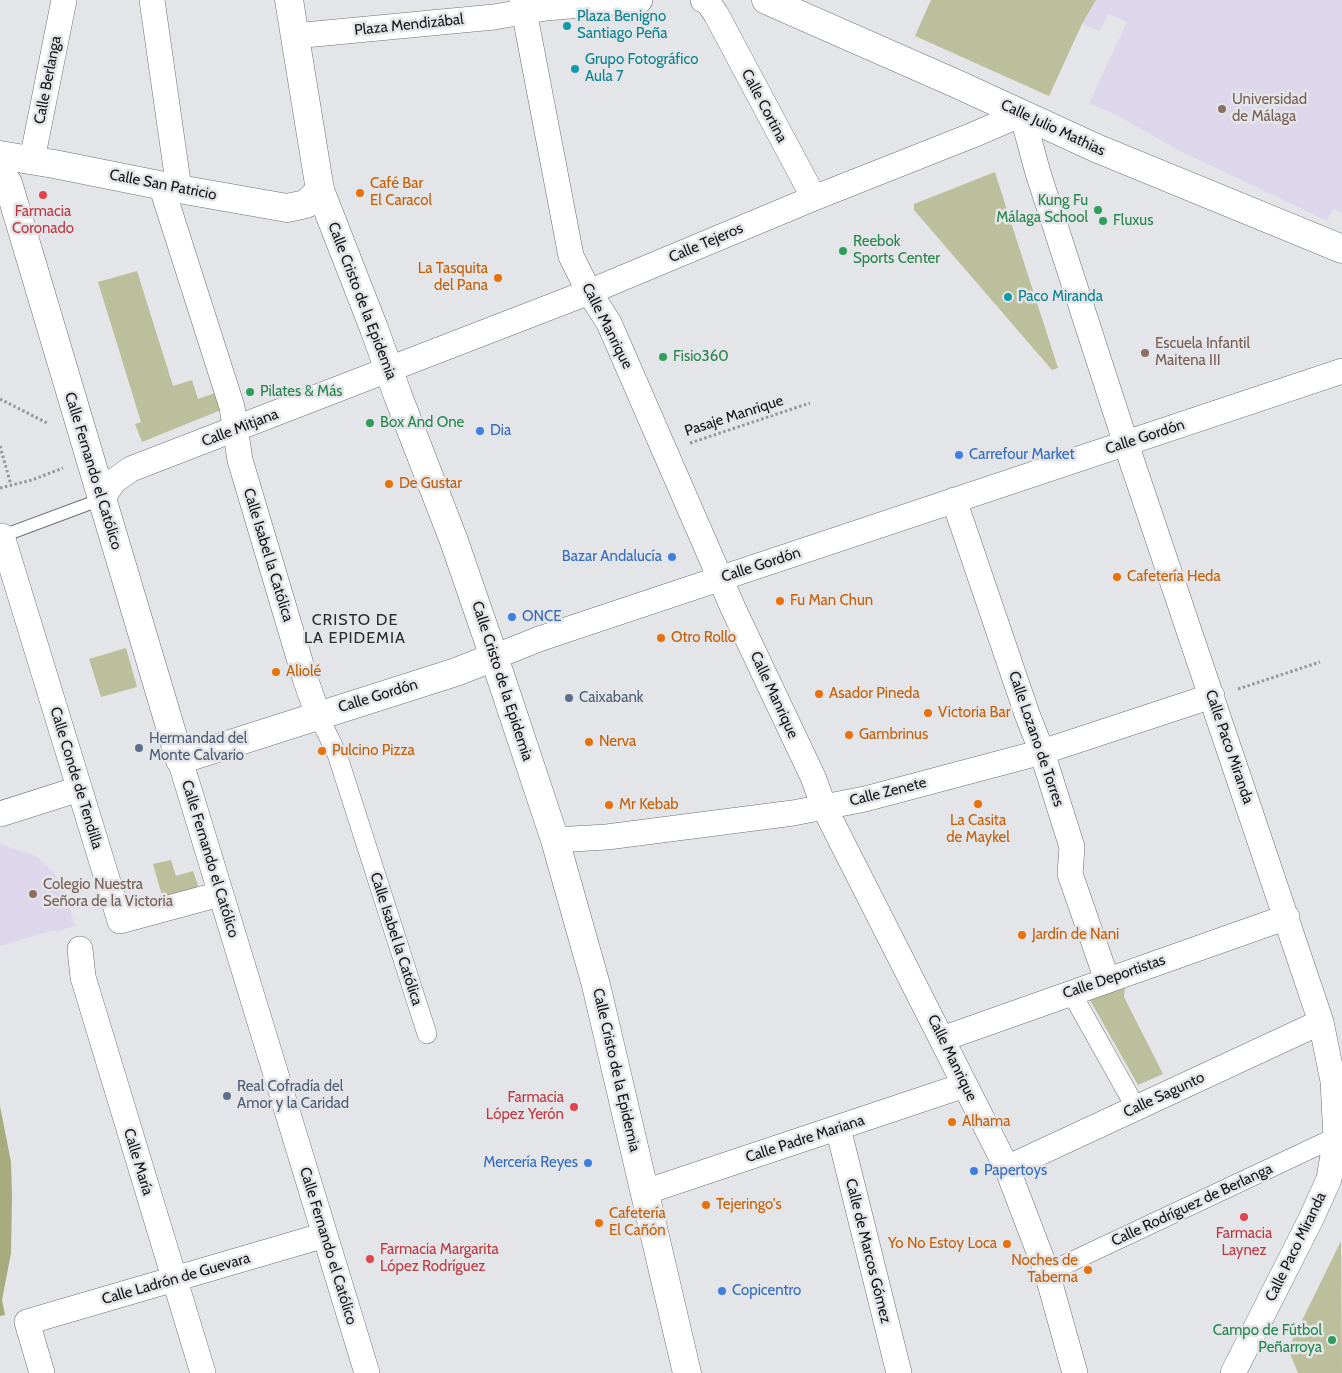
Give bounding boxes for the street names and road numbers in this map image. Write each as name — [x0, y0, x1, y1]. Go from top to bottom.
street label: Plaza Mendizábal — [353, 10, 465, 40]
street label: Calle Berlanga — [31, 34, 65, 126]
street label: Calle Cortina — [737, 66, 791, 146]
street label: Calle Julio Mathias — [998, 96, 1108, 160]
street label: Calle San Patricio — [108, 166, 218, 204]
street label: Calle Tejeros — [666, 219, 746, 267]
street label: Calle Cristo de la Epidemia — [324, 220, 400, 382]
street label: Calle Manrique — [578, 280, 636, 372]
street label: Calle Fernando el Católico — [60, 390, 126, 552]
street label: Pasaje Manrique — [682, 392, 786, 440]
street label: Calle Mitjana — [199, 405, 281, 451]
street label: Calle Gordón — [1103, 416, 1187, 458]
street label: Calle Isabel la Católica — [239, 486, 297, 624]
street label: Calle Gordón — [719, 544, 803, 586]
street label: Calle Cristo de la Epidemia — [468, 599, 536, 763]
street label: Calle Manrique — [746, 649, 802, 741]
street label: Calle Lozano de Torres — [1004, 669, 1068, 809]
street label: Calle Gordón — [336, 675, 420, 717]
street label: Calle Paco Miranda — [1201, 688, 1257, 806]
street label: Calle Conde de Tendilla — [46, 705, 106, 851]
street label: Calle Zenete — [848, 774, 928, 810]
street label: Calle Fernando el Católico — [177, 778, 243, 940]
street label: Calle Isabel la Católica — [366, 870, 426, 1008]
street label: Calle Deportistas — [1060, 951, 1168, 1003]
street label: Calle Cristo de la Epidemia — [588, 987, 644, 1153]
street label: Calle Manrique — [923, 1012, 981, 1104]
street label: Calle Sagunto — [1121, 1068, 1207, 1122]
street label: Calle Padre Mariana — [743, 1111, 867, 1167]
street label: Calle María — [119, 1126, 157, 1198]
street label: Calle Rodríguez de Berlanga — [1109, 1160, 1275, 1250]
street label: Calle Fernando el Católico — [295, 1165, 361, 1327]
street label: Calle de Marcos Gómez — [841, 1177, 895, 1325]
street label: Calle Paco Miranda — [1262, 1189, 1330, 1305]
street label: Calle Ladrón de Guevara — [100, 1249, 252, 1309]

